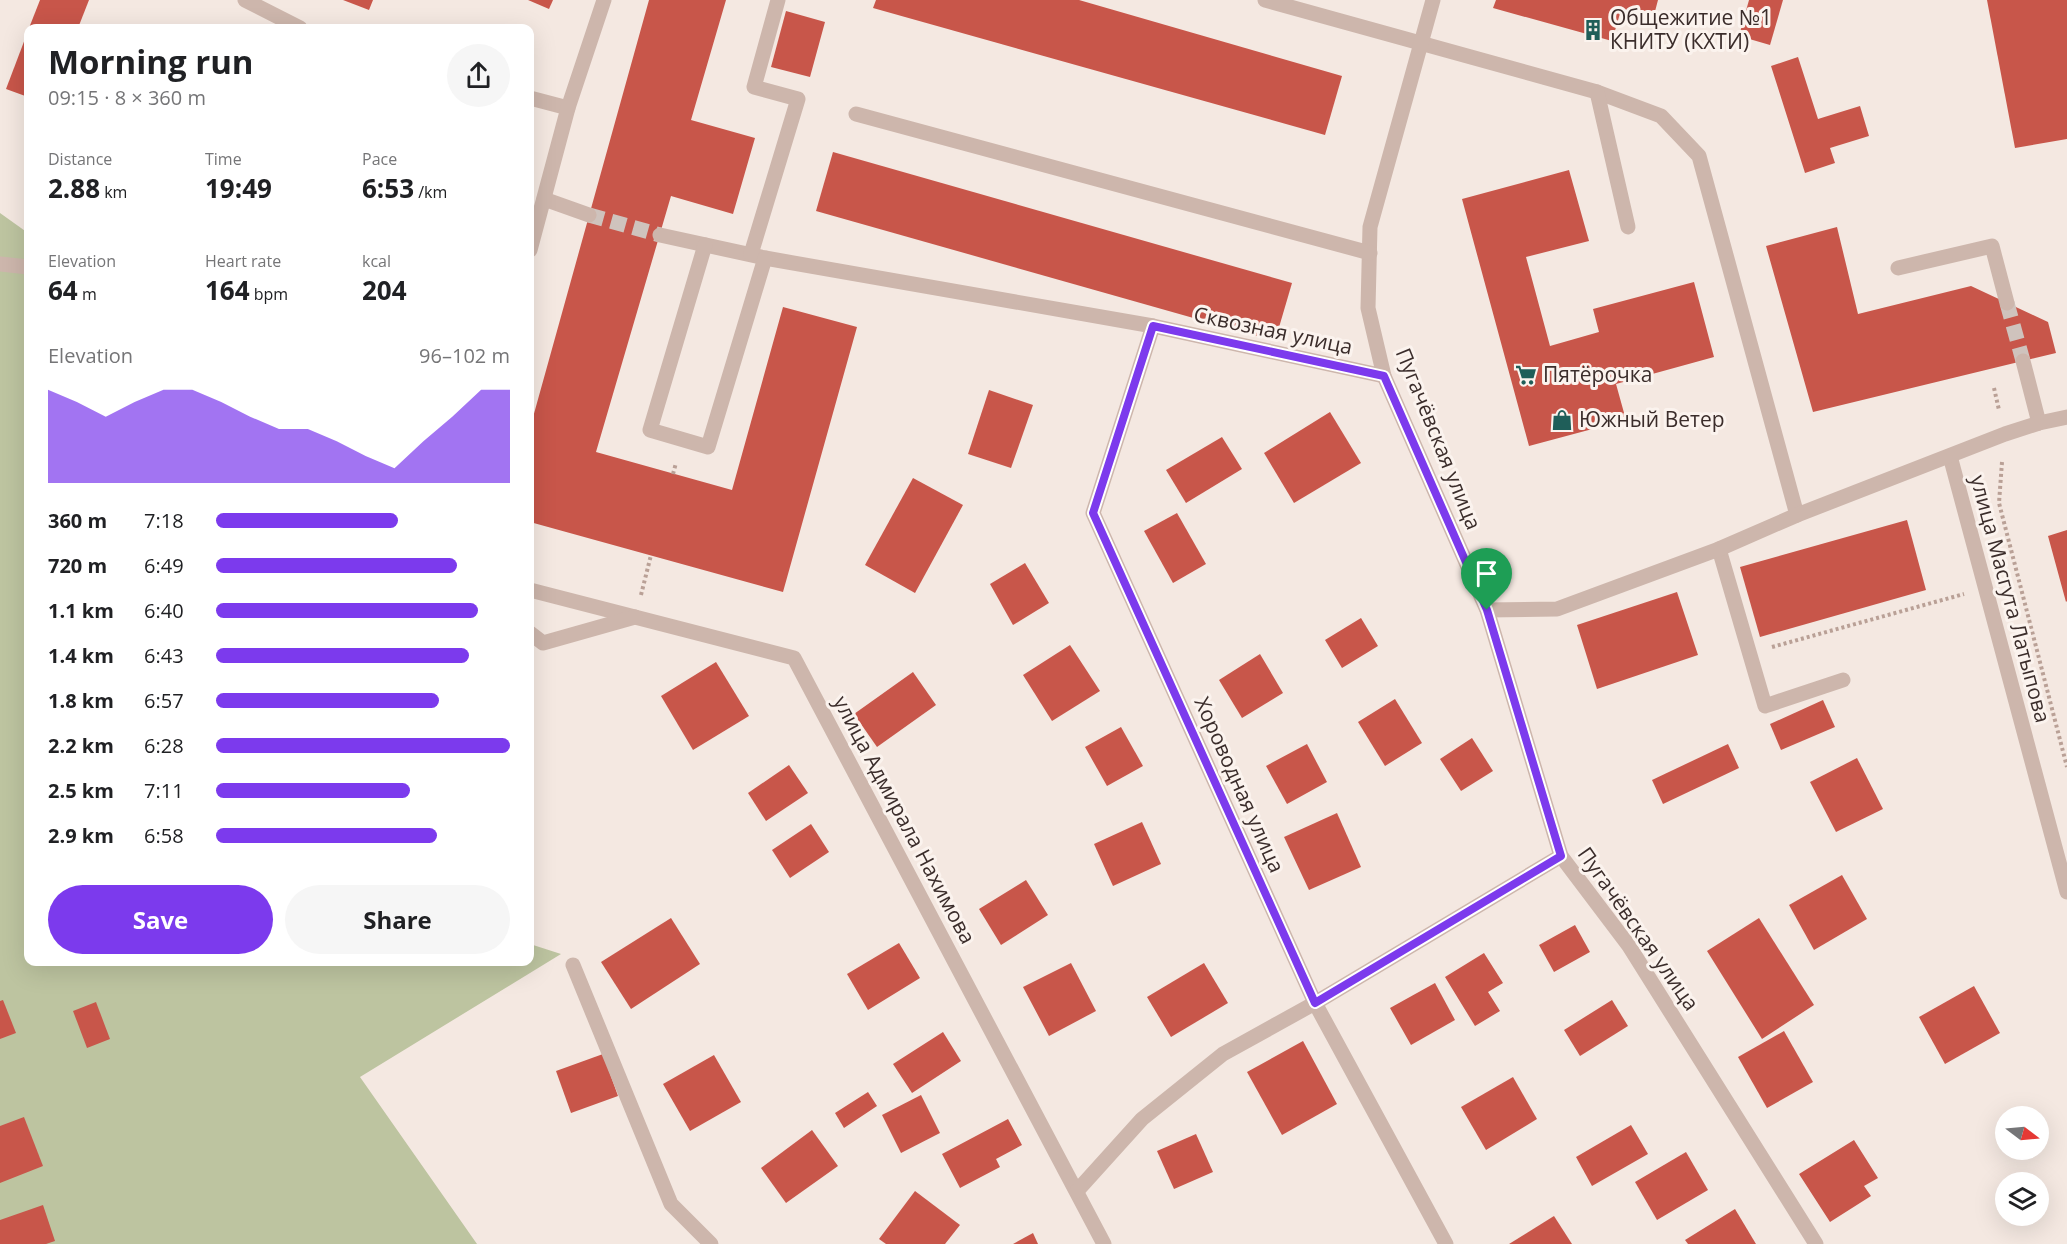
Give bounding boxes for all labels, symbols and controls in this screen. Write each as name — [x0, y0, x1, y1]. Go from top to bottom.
place label: Общежитие №1 КНИТУ (КХТИ) — [1610, 3, 1772, 55]
building icon: Общежитие №1 КНИТУ (КХТИ) — [1581, 18, 1605, 42]
text: Morning run — [48, 39, 254, 84]
button: share — [447, 44, 510, 107]
text: 09:15 · 8 × 360 m — [48, 84, 206, 111]
text: Distance — [48, 148, 112, 170]
text: Time — [205, 148, 242, 170]
text: Pace — [362, 148, 397, 170]
text: 2.88 — [48, 170, 100, 206]
text: 19:49 — [205, 170, 272, 206]
text: 6:53 — [362, 170, 414, 206]
text: km — [100, 181, 127, 203]
text: /km — [414, 181, 447, 203]
text: Elevation — [48, 250, 116, 272]
text: Heart rate — [205, 250, 281, 272]
text: kcal — [362, 250, 391, 272]
text: 64 — [48, 272, 78, 308]
text: 164 — [205, 272, 250, 308]
text: 204 — [362, 272, 407, 308]
text: m — [78, 283, 97, 305]
text: bpm — [250, 283, 288, 305]
street label: Сквозная улица — [1191, 300, 1355, 361]
text: Elevation — [48, 342, 133, 369]
text: 96–102 m — [419, 342, 510, 369]
street label: Пугачёвская улица — [1390, 344, 1488, 534]
place label: Пятёрочка — [1543, 360, 1652, 388]
supermarket icon: Пятёрочка — [1514, 363, 1538, 387]
place label: Южный Ветер — [1579, 405, 1725, 433]
shop icon: Южный Ветер — [1550, 408, 1574, 432]
street label: улица Масгута Латыпова — [1964, 472, 2058, 726]
text: 360 m — [48, 507, 107, 534]
text: 7:18 — [144, 507, 184, 534]
pin — [1461, 548, 1512, 610]
text: 720 m — [48, 552, 107, 579]
text: 6:49 — [144, 552, 184, 579]
icon: arrive — [1470, 557, 1503, 590]
text: 1.1 km — [48, 597, 114, 624]
text: 6:40 — [144, 597, 184, 624]
text: 1.4 km — [48, 642, 114, 669]
text: 6:43 — [144, 642, 184, 669]
text: 1.8 km — [48, 687, 114, 714]
text: 6:57 — [144, 687, 184, 714]
street label: улица Адмирала Нахимова — [827, 691, 982, 948]
street label: Хороводная улица — [1189, 692, 1291, 877]
text: 2.2 km — [48, 732, 114, 759]
text: 6:28 — [144, 732, 184, 759]
text: 2.5 km — [48, 777, 114, 804]
text: 7:11 — [144, 777, 184, 804]
text: 2.9 km — [48, 822, 114, 849]
text: 6:58 — [144, 822, 184, 849]
street label: Пугачёвская улица — [1572, 841, 1706, 1016]
button: Save — [48, 885, 273, 954]
button: Share — [285, 885, 510, 954]
north arrow — [1995, 1106, 2049, 1160]
map controls — [1995, 1106, 2049, 1226]
button: layers — [1995, 1172, 2049, 1226]

